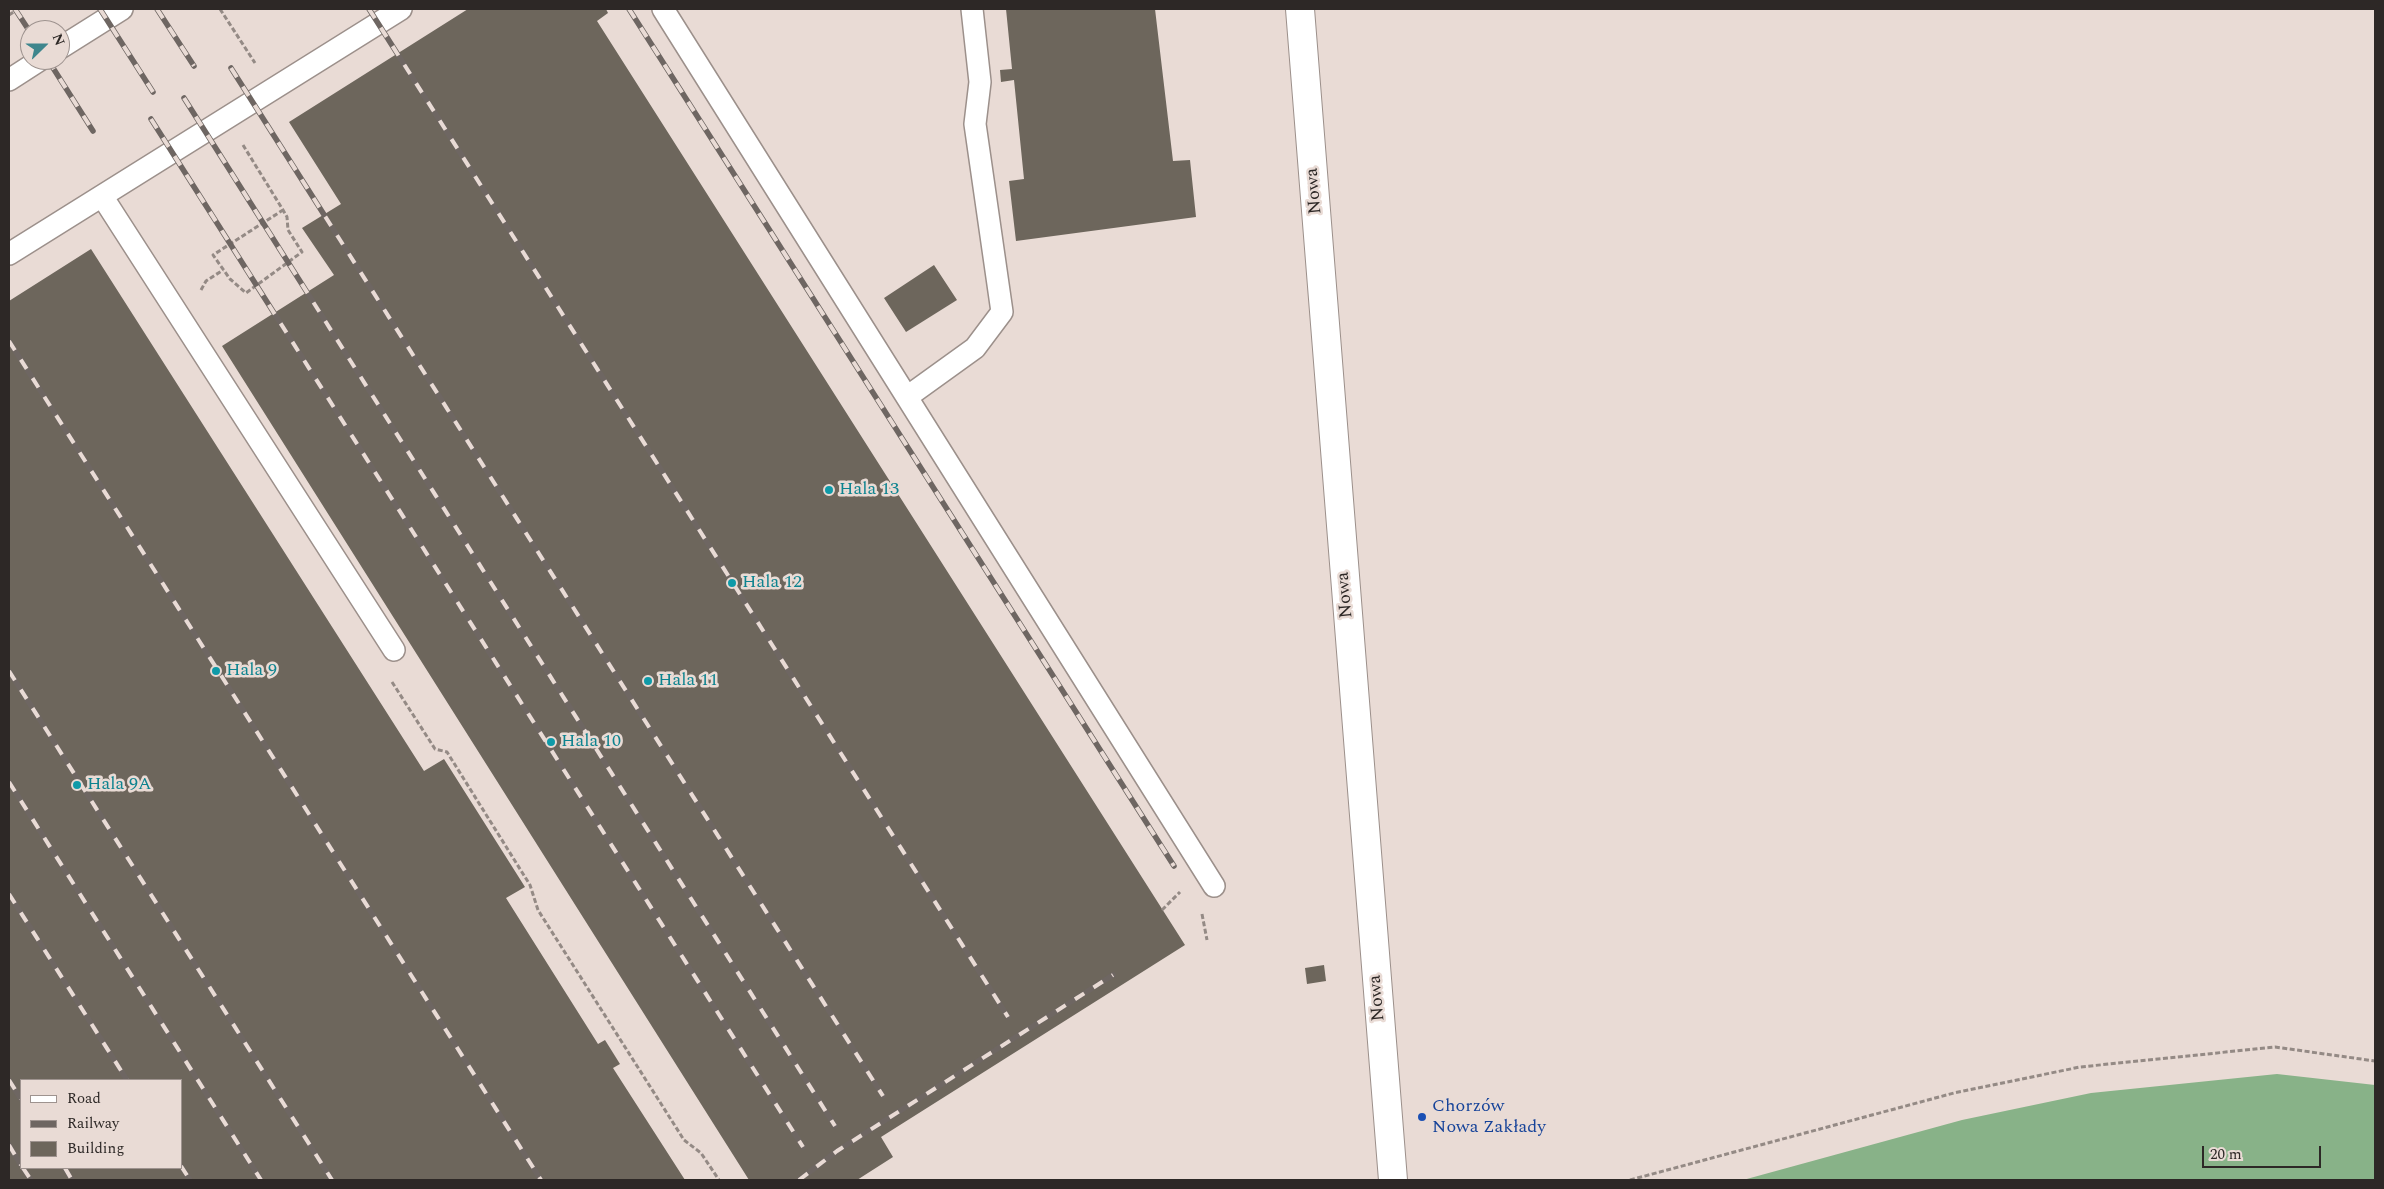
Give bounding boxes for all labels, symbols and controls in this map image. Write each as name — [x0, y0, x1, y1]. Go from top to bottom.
north arrow — [20, 20, 70, 70]
text: N — [47, 30, 70, 49]
street label: Nowa — [1302, 167, 1328, 215]
place label: Hala 13 — [839, 479, 899, 501]
marker: Hala 13 — [823, 484, 835, 496]
street label: Nowa — [1333, 571, 1359, 619]
place label: Hala 12 — [742, 572, 802, 594]
marker: Hala 12 — [726, 577, 738, 589]
place label: Hala 9 — [226, 660, 277, 682]
marker: Hala 9 — [210, 665, 222, 677]
place label: Hala 11 — [658, 670, 718, 692]
marker: Hala 11 — [642, 675, 654, 687]
place label: Hala 10 — [561, 731, 621, 753]
marker: Hala 10 — [545, 736, 557, 748]
place label: Hala 9A — [87, 774, 151, 796]
marker: Hala 9A — [71, 779, 83, 791]
street label: Nowa — [1365, 974, 1391, 1022]
legend — [20, 1079, 182, 1169]
text: Road — [67, 1087, 101, 1110]
place label: Chorzów Nowa Zakłady — [1432, 1096, 1546, 1138]
marker: Chorzów Nowa Zakłady — [1416, 1111, 1428, 1123]
text: Railway — [67, 1112, 119, 1135]
scale bar — [2204, 1136, 2323, 1168]
text: Building — [67, 1137, 124, 1160]
text: 20 m — [2210, 1143, 2242, 1166]

